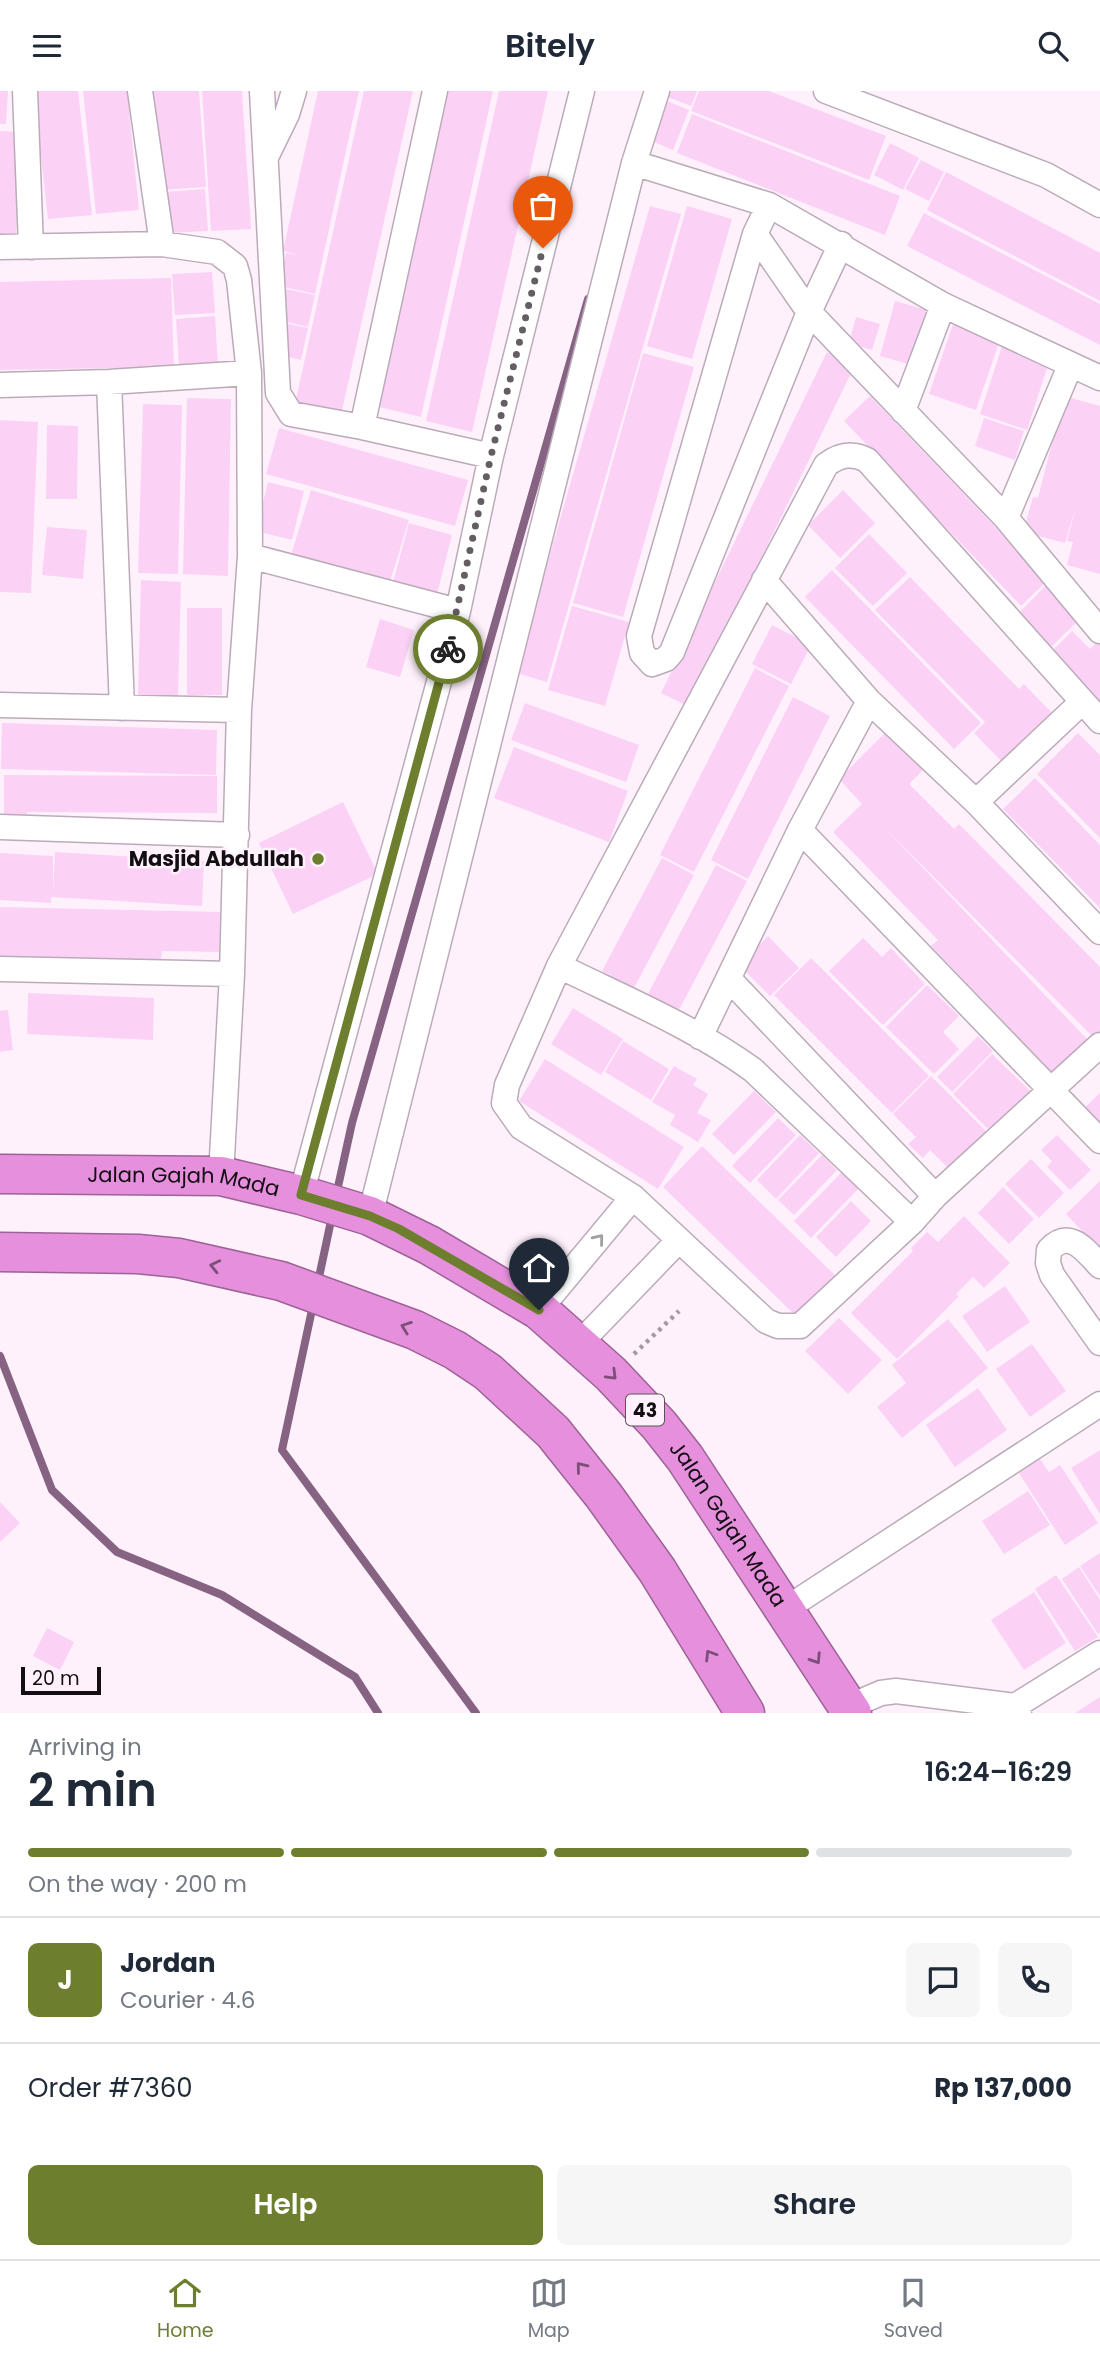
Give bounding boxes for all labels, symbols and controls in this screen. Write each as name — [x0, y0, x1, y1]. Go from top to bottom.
text: Bitely — [505, 23, 595, 68]
icon: menu — [28, 27, 66, 65]
icon: search — [1034, 27, 1072, 65]
pin — [513, 176, 573, 248]
icon: bag — [524, 187, 562, 225]
courier — [413, 614, 483, 684]
icon: bike — [429, 630, 467, 668]
place label: Masjid Abdullah — [129, 844, 304, 873]
marker: Masjid Abdullah — [310, 851, 326, 867]
street label: Jalan Gajah Mada — [87, 1160, 283, 1203]
one-way arrow — [591, 1235, 603, 1248]
pin — [509, 1238, 569, 1310]
icon: home — [520, 1249, 558, 1287]
one-way arrow — [209, 1260, 221, 1275]
one-way arrow — [401, 1321, 413, 1335]
one-way arrow — [604, 1367, 617, 1380]
road number: 43 — [626, 1394, 664, 1425]
street label: Jalan Gajah Mada — [663, 1435, 794, 1612]
one-way arrow — [577, 1463, 590, 1475]
one-way arrow — [705, 1650, 718, 1663]
one-way arrow — [808, 1651, 821, 1664]
scale bar — [21, 1664, 102, 1696]
text: 20 m — [32, 1665, 80, 1692]
text: Arriving in — [28, 1731, 142, 1763]
text: 16:24–16:29 — [925, 1754, 1072, 1790]
text: 2 min — [28, 1758, 157, 1822]
text: On the way · 200 m — [28, 1868, 247, 1900]
button: chat — [906, 1943, 980, 2017]
button: phone — [998, 1943, 1072, 2017]
text: Jordan — [120, 1945, 216, 1981]
text: J — [57, 1962, 73, 1998]
text: Courier · 4.6 — [120, 1984, 255, 2016]
text: Order #7360 — [28, 2070, 193, 2106]
text: Rp 137,000 — [934, 2070, 1072, 2106]
button: Help — [28, 2165, 543, 2245]
button: Share — [557, 2165, 1072, 2245]
tab: Home — [157, 2274, 214, 2345]
tab: Map — [528, 2274, 570, 2345]
tab: Saved — [884, 2274, 943, 2345]

